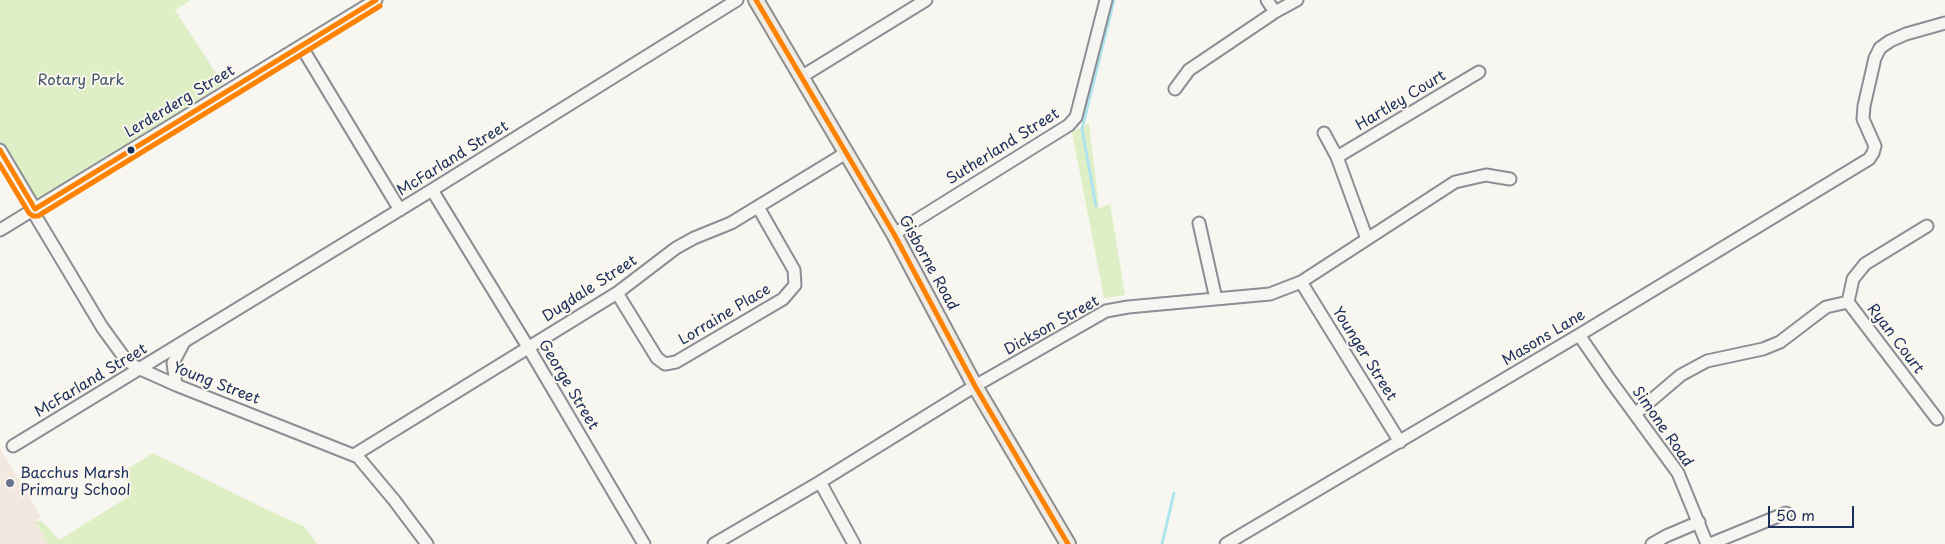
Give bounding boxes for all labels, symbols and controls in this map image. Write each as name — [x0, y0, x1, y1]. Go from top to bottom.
street label: Lerderderg Street — [122, 62, 238, 142]
street label: Hartley Court — [1353, 67, 1449, 135]
park label: Rotary Park — [37, 72, 125, 90]
street label: Sutherland Street — [943, 105, 1063, 189]
street label: McFarland Street — [394, 118, 512, 200]
unlabelled marker — [126, 145, 136, 155]
street label: Gisborne Road — [894, 212, 962, 314]
street label: Dugdale Street — [539, 252, 641, 326]
street label: Lorraine Place — [676, 281, 774, 349]
street label: Dickson Street — [1001, 293, 1103, 359]
street label: Ryan Court — [1863, 301, 1927, 377]
street label: Younger Street — [1328, 304, 1400, 404]
street label: Masons Lane — [1499, 306, 1589, 370]
street label: George Street — [534, 337, 602, 433]
street label: McFarland Street — [32, 340, 150, 422]
street label: Young Street — [170, 359, 262, 409]
street label: Simone Road — [1628, 383, 1696, 471]
place label: Bacchus Marsh Primary School — [20, 465, 131, 500]
marker: Bacchus Marsh Primary School — [4, 477, 16, 489]
scale bar — [1770, 496, 1856, 528]
text: 50 m — [1776, 503, 1815, 526]

